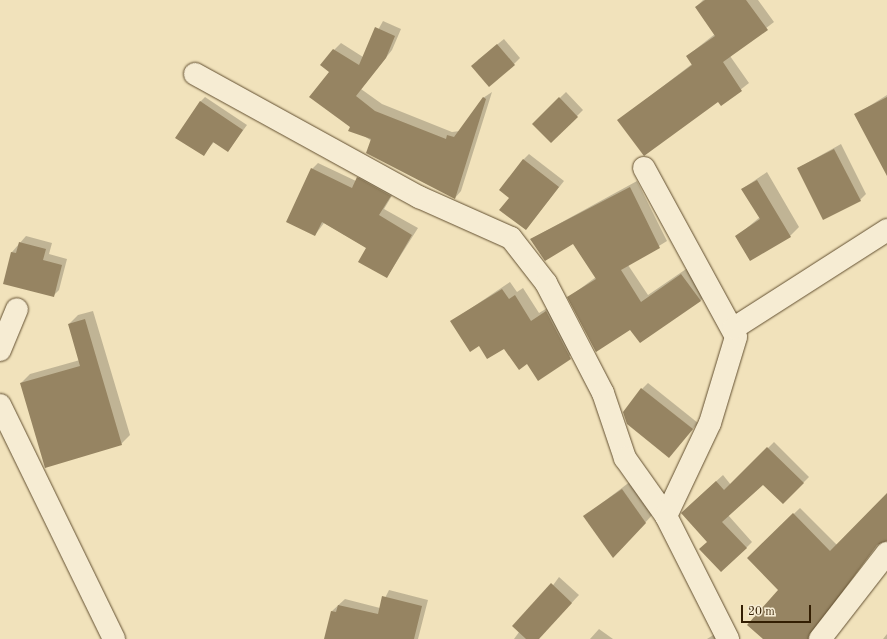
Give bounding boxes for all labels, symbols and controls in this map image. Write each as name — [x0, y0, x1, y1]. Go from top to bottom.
scale bar — [743, 597, 813, 623]
text: 20 m — [748, 606, 775, 618]

